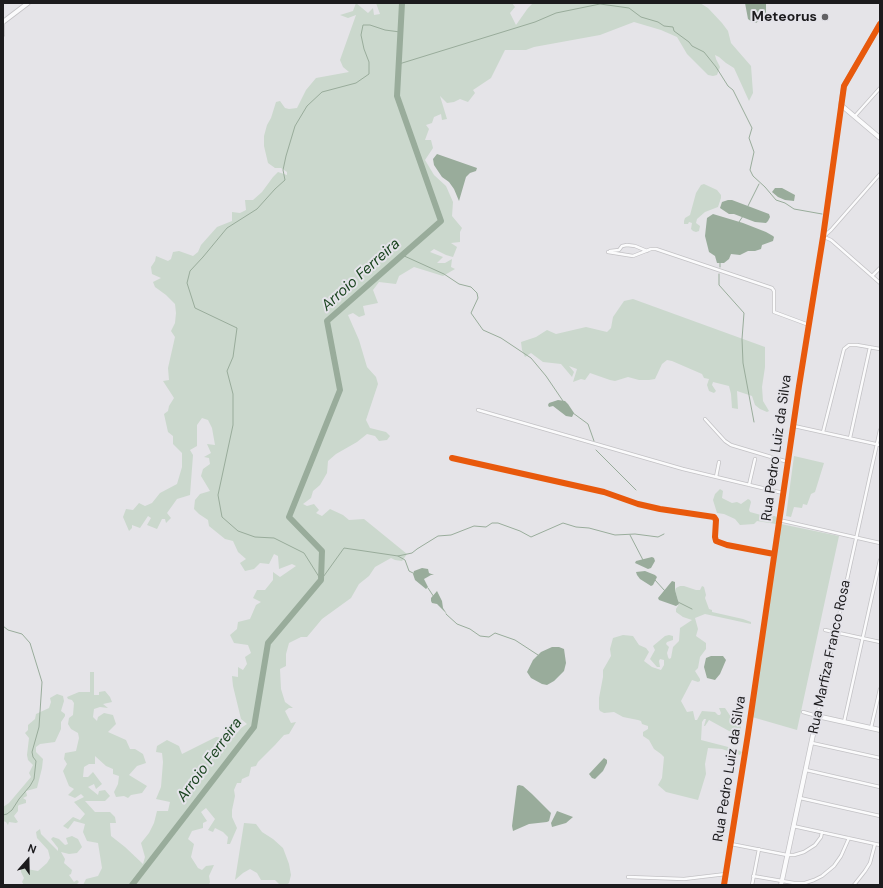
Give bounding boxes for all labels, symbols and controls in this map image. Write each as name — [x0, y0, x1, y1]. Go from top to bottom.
place label: Meteorus — [752, 9, 817, 25]
marker: Meteorus — [820, 12, 830, 22]
water label: Arroio Ferreira — [318, 235, 404, 315]
street label: Rua Pedro Luiz da Silva — [758, 374, 796, 522]
street label: Rua Marfiza Franco Rosa — [805, 578, 855, 736]
street label: Rua Pedro Luiz da Silva — [710, 695, 750, 843]
water label: Arroio Ferreira — [173, 714, 247, 806]
north arrow — [8, 840, 48, 880]
text: N — [26, 841, 38, 857]

